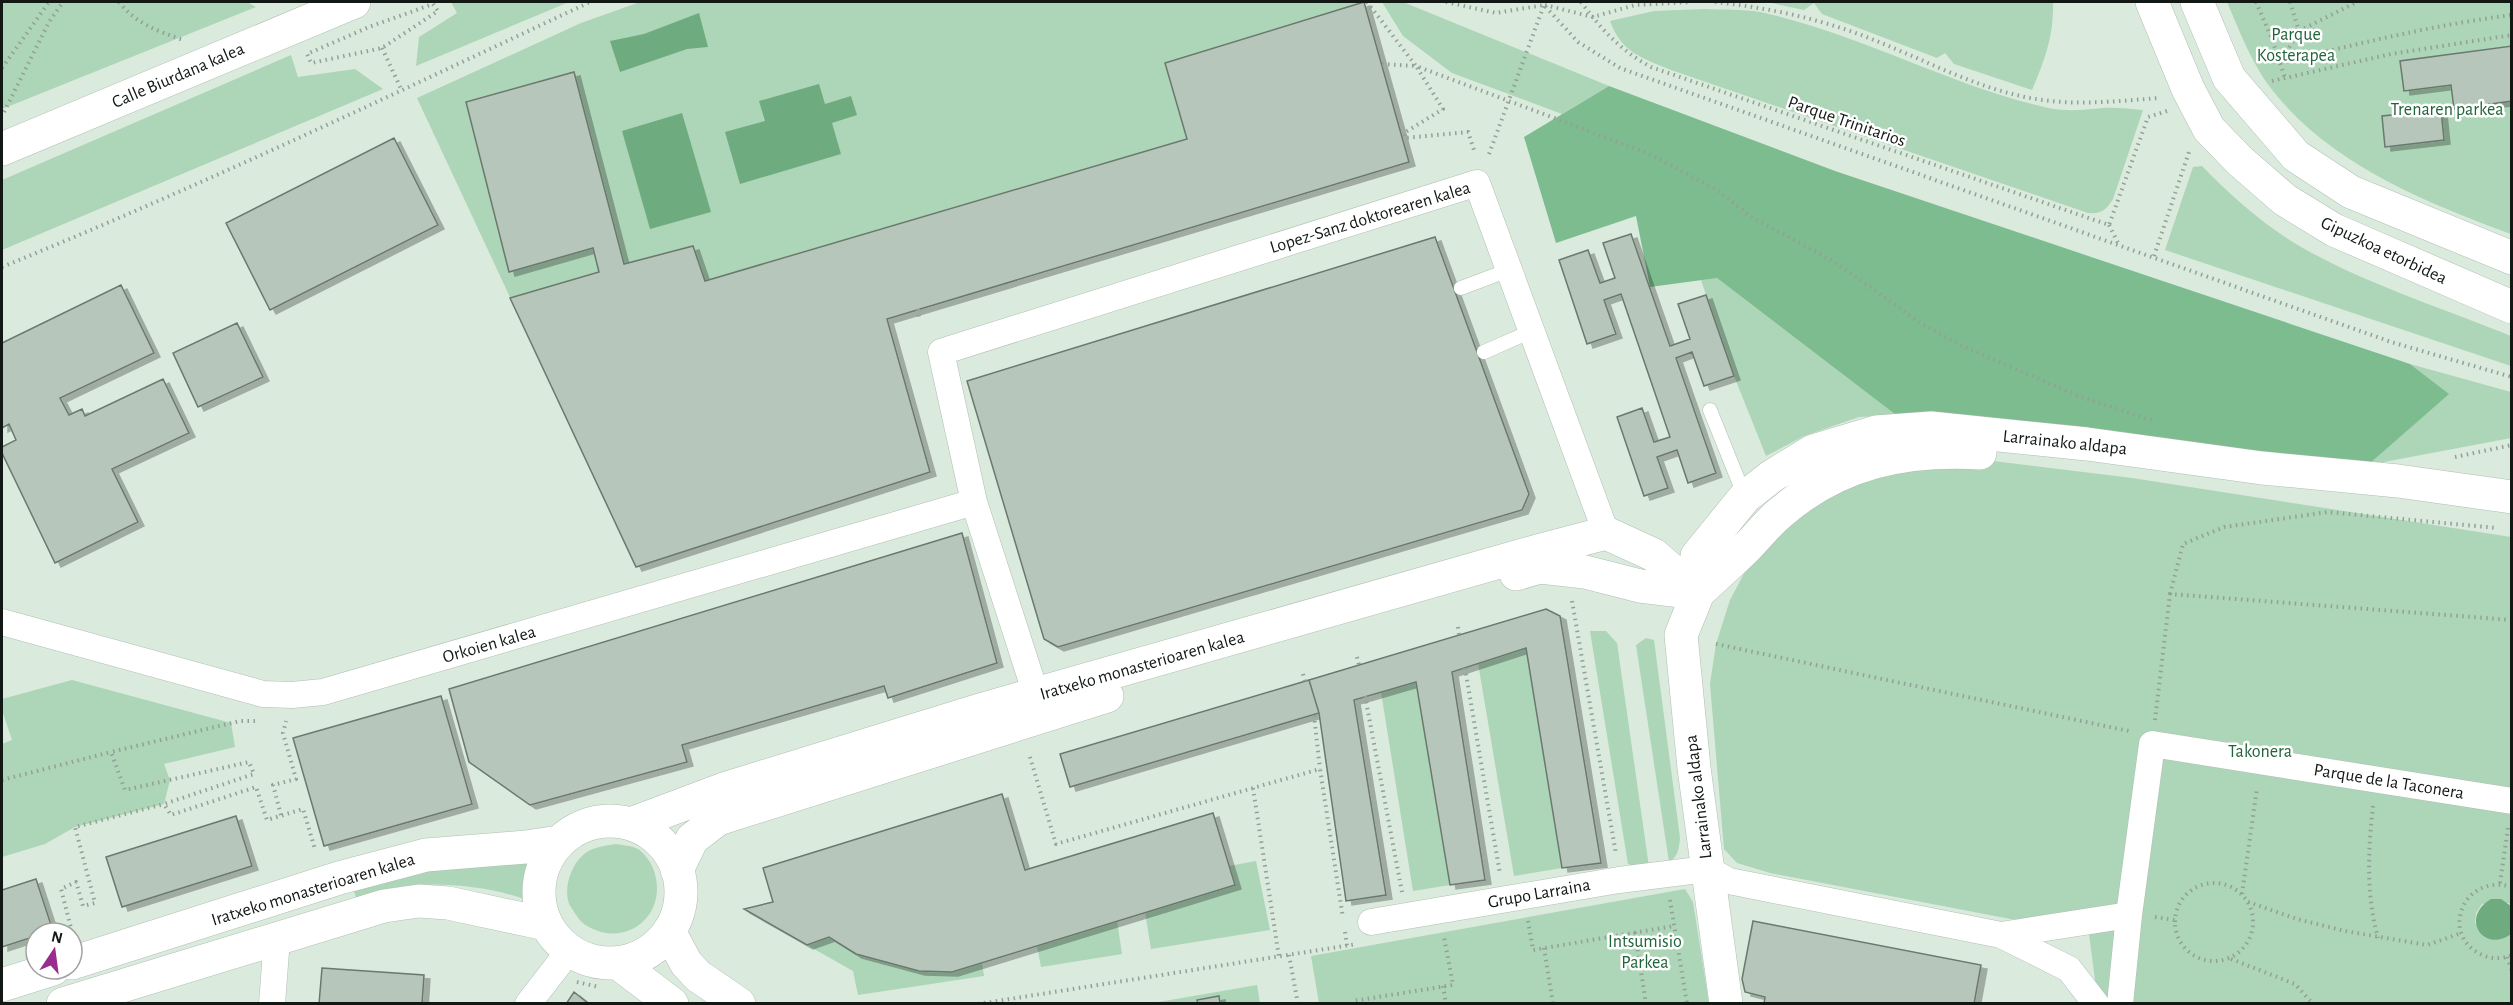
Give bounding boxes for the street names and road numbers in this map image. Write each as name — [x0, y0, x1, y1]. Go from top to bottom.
street label: Calle Biurdana kalea — [110, 40, 247, 112]
street label: Parque Trinitarios — [1785, 93, 1908, 151]
street label: Lopez-Sanz doktorearen kalea — [1268, 179, 1473, 257]
street label: Gipuzkoa etorbidea — [2318, 214, 2449, 288]
street label: Larrainako aldapa — [2002, 428, 2128, 458]
street label: Orkoien kalea — [441, 623, 538, 667]
street label: Iratxeko monasterioaren kalea — [1038, 628, 1247, 704]
street label: Larrainako aldapa — [1682, 734, 1716, 860]
street label: Parque de la Taconera — [2312, 761, 2465, 803]
street label: Iratxeko monasterioaren kalea — [209, 850, 417, 930]
street label: Grupo Larraina — [1487, 876, 1592, 912]

